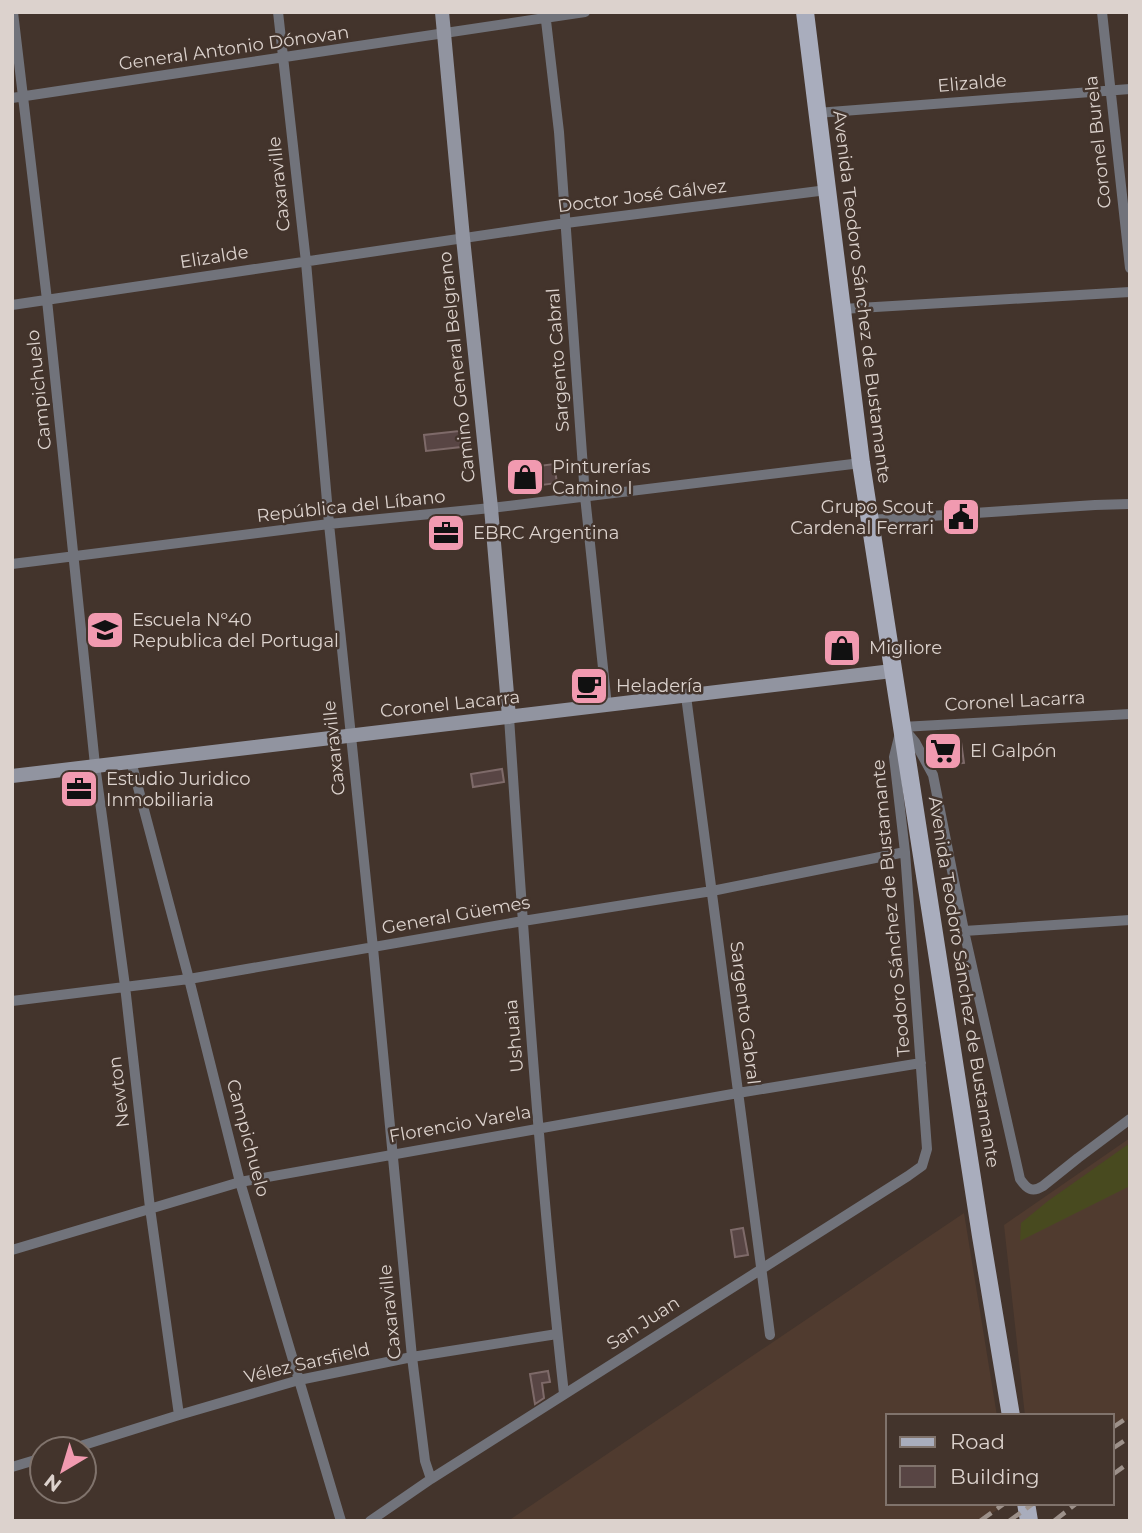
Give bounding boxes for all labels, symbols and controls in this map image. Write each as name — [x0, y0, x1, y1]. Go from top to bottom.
street label: General Antonio Dónovan — [117, 21, 351, 75]
street label: Elizalde — [936, 69, 1008, 97]
street label: Coronel Burela — [1080, 74, 1116, 210]
street label: Avenida Teodoro Sánchez de Bustamante — [828, 109, 896, 485]
street label: Caxaraville — [263, 135, 295, 233]
street label: Doctor José Gálvez — [556, 175, 728, 217]
street label: Elizalde — [178, 241, 250, 273]
street label: Camino General Belgrano — [434, 250, 480, 484]
street label: Sargento Cabral — [542, 287, 574, 433]
street label: Campichuelo — [22, 329, 56, 451]
shop icon: Pinturerías Camino I — [504, 456, 546, 498]
place label: Pinturerías Camino I — [552, 456, 651, 499]
street label: República del Líbano — [255, 485, 447, 527]
place label: Grupo Scout Cardenal Ferrari — [790, 496, 934, 539]
public building icon: Grupo Scout Cardenal Ferrari — [940, 496, 982, 538]
office icon: EBRC Argentina — [425, 512, 467, 554]
place label: EBRC Argentina — [473, 522, 619, 544]
school or university icon: Escuela Nº40 Republica del Portugal — [84, 609, 126, 651]
place label: Escuela Nº40 Republica del Portugal — [132, 609, 339, 652]
shop icon: Migliore — [821, 627, 863, 669]
place label: Migliore — [869, 637, 942, 659]
cafe icon: Heladería — [568, 665, 610, 707]
place label: Heladería — [616, 675, 703, 697]
street label: Coronel Lacarra — [379, 686, 521, 722]
street label: Coronel Lacarra — [944, 686, 1086, 716]
street label: Caxaraville — [318, 699, 350, 797]
supermarket icon: El Galpón — [922, 730, 964, 772]
place label: El Galpón — [970, 740, 1057, 762]
street label: Teodoro Sánchez de Bustamante — [867, 758, 915, 1058]
office icon: Estudio Juridico Inmobiliaria — [58, 768, 100, 810]
place label: Estudio Juridico Inmobiliaria — [106, 768, 250, 811]
street label: Avenida Teodoro Sánchez de Bustamante — [924, 795, 1004, 1169]
street label: General Güemes — [380, 891, 532, 939]
street label: Sargento Cabral — [725, 940, 765, 1086]
street label: Ushuaia — [500, 998, 528, 1074]
street label: Newton — [104, 1055, 134, 1129]
street label: Campichuelo — [222, 1077, 274, 1199]
street label: Florencio Varela — [387, 1101, 533, 1147]
street label: Caxaraville — [374, 1263, 406, 1361]
street label: San Juan — [602, 1291, 684, 1355]
street label: Vélez Sarsfield — [242, 1338, 372, 1388]
legend — [886, 1414, 1114, 1505]
text: Road — [950, 1429, 1005, 1454]
north arrow — [28, 1435, 98, 1505]
text: Building — [950, 1464, 1040, 1489]
text: N — [40, 1469, 66, 1497]

